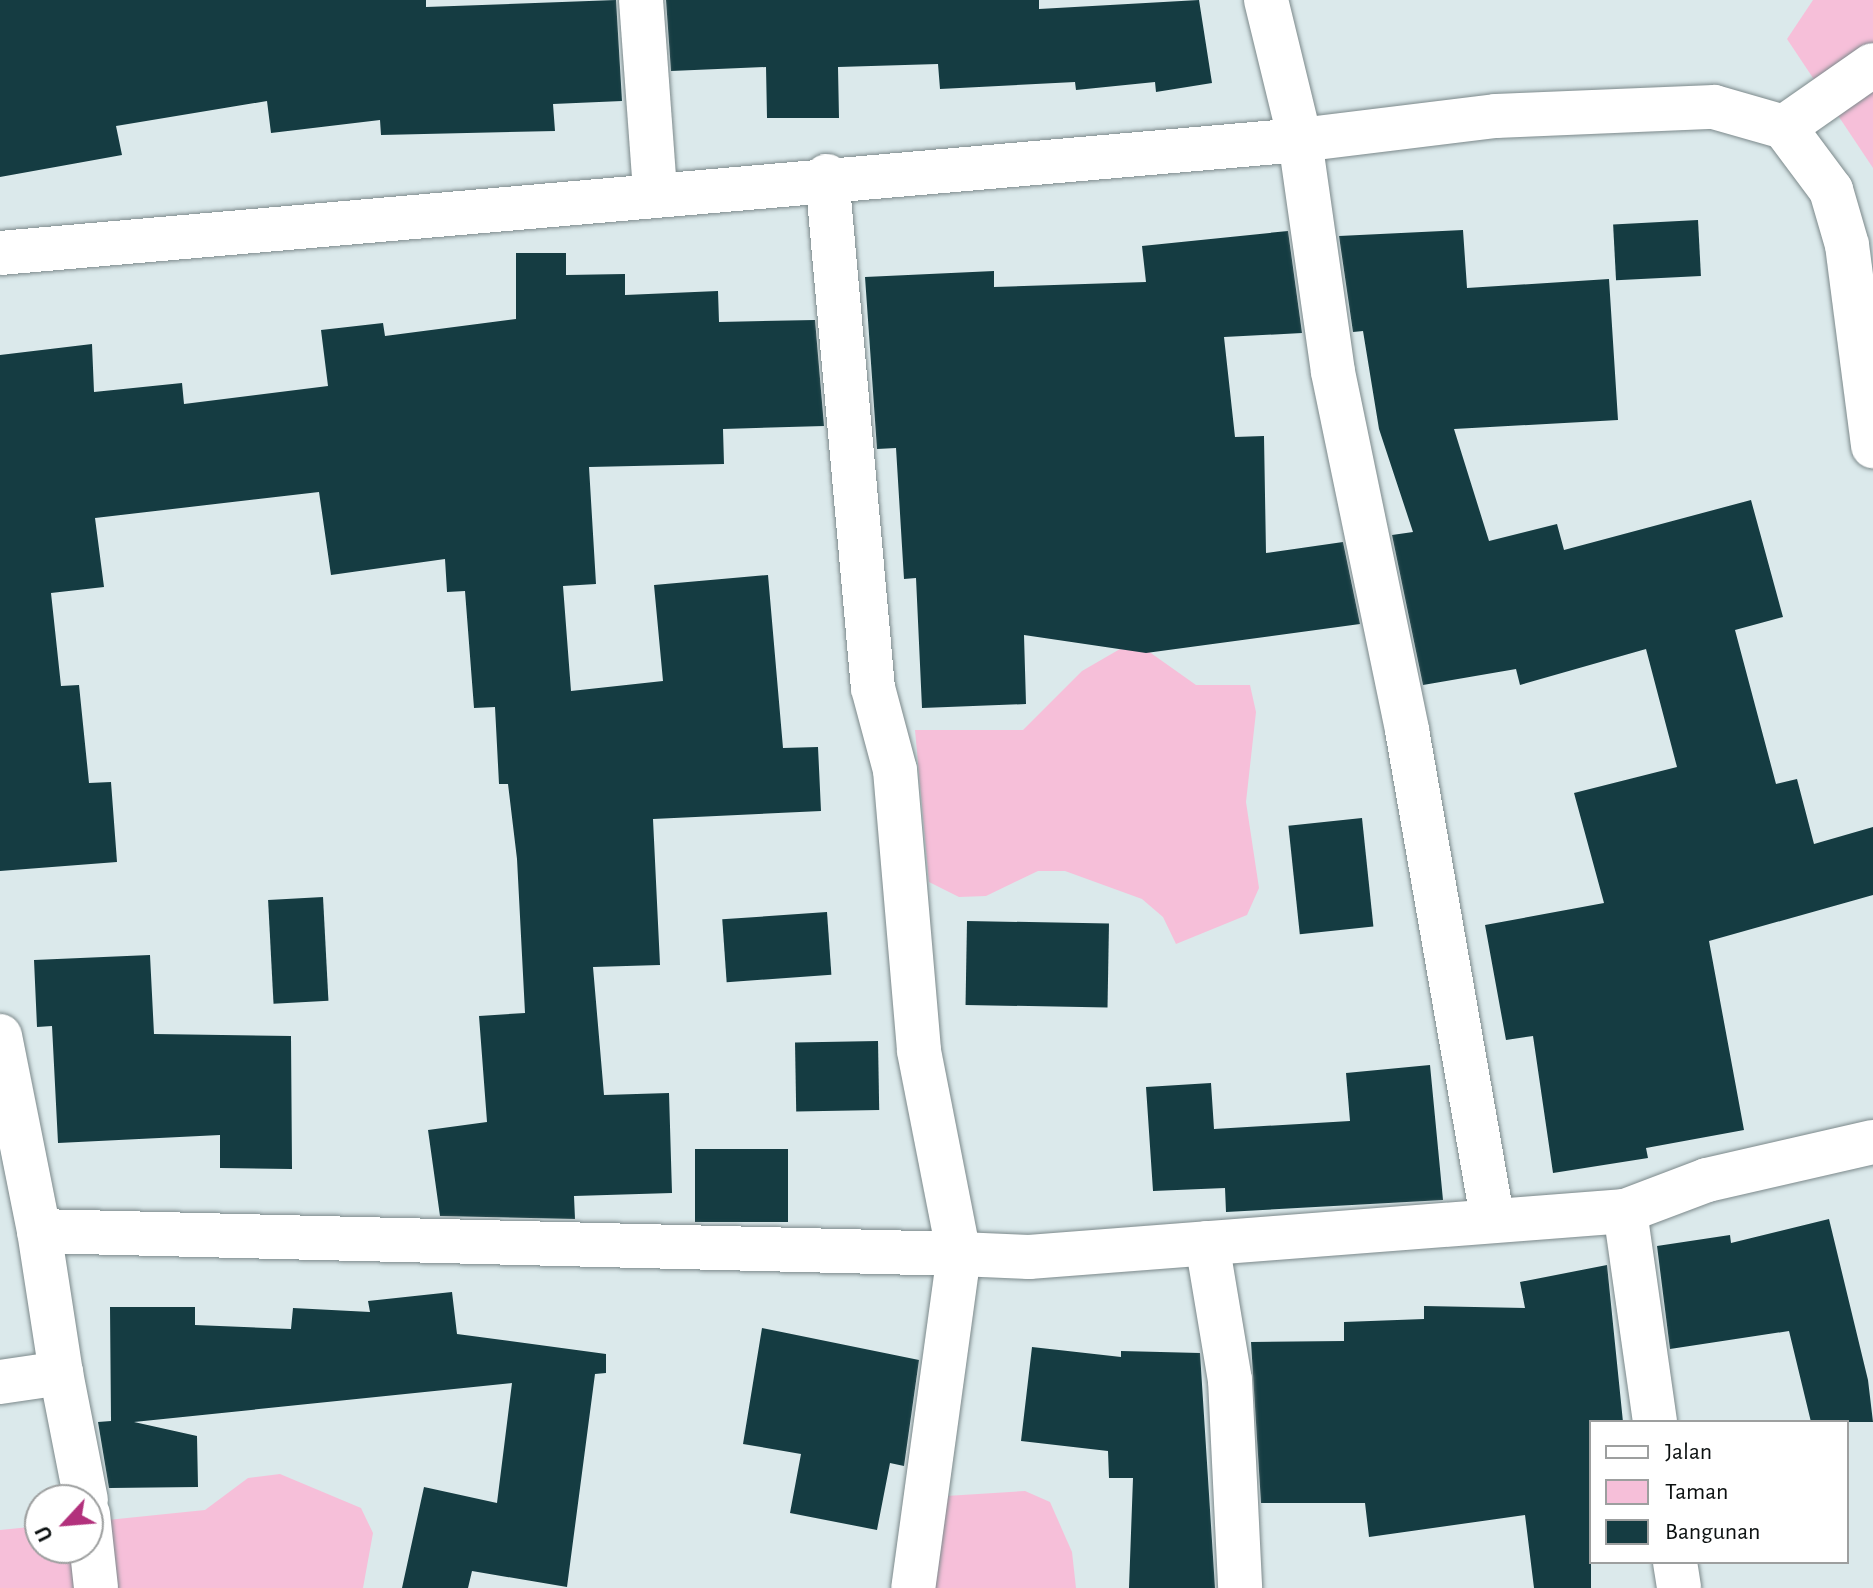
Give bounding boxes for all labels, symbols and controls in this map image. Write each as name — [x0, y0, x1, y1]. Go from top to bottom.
legend — [1589, 1420, 1849, 1564]
text: Jalan — [1665, 1440, 1712, 1464]
text: Taman — [1665, 1480, 1728, 1504]
north arrow — [24, 1484, 104, 1564]
text: Bangunan — [1665, 1520, 1760, 1544]
text: U — [31, 1523, 57, 1545]

